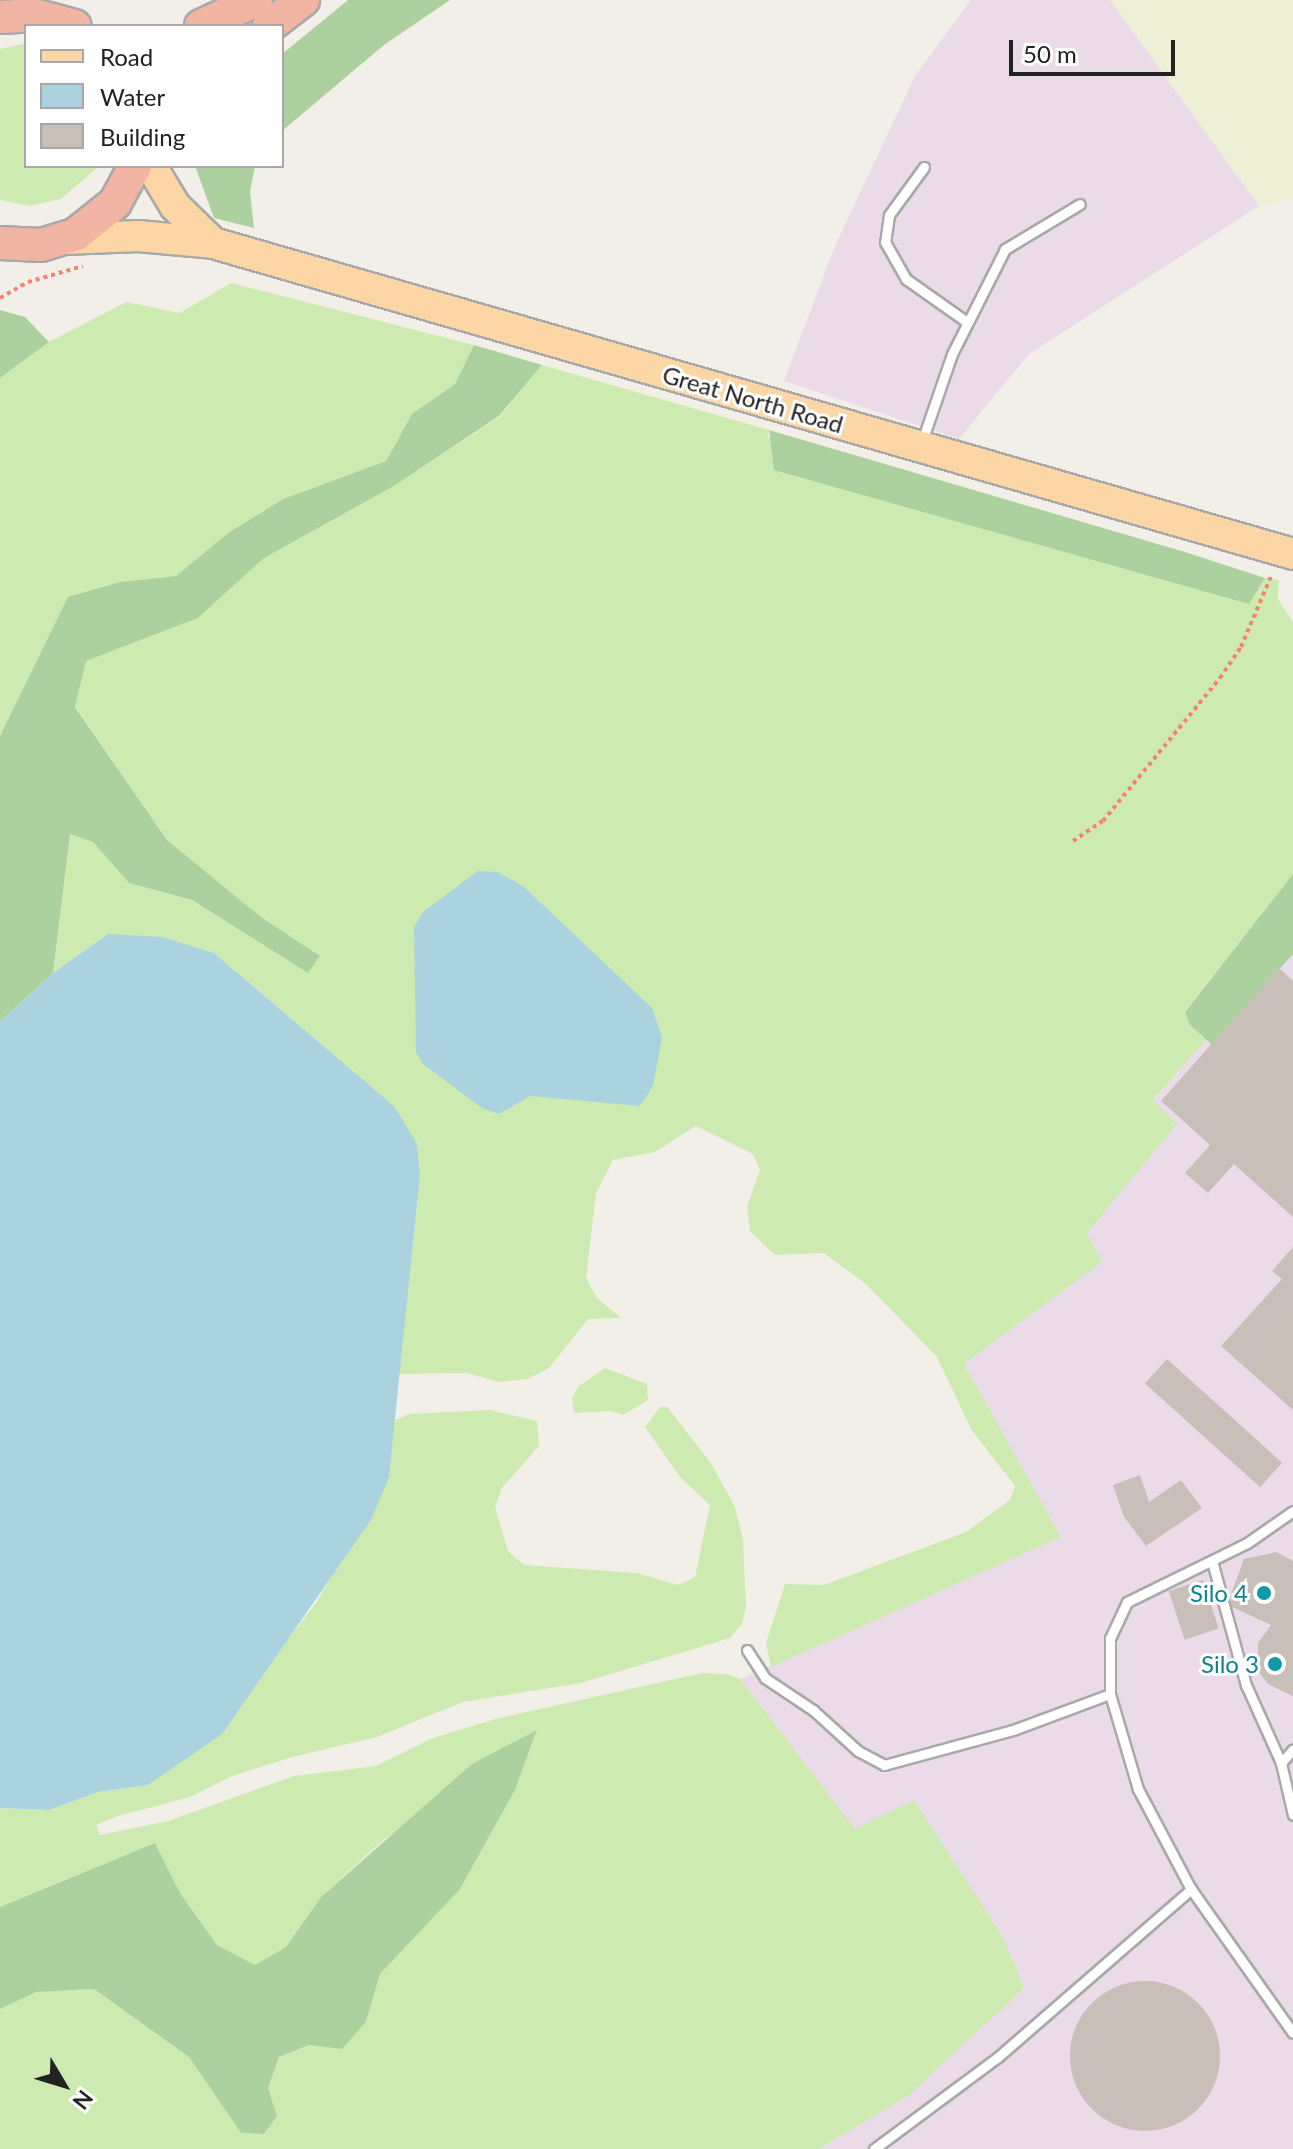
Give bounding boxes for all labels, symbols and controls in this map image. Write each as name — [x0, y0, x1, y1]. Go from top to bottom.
legend — [24, 24, 284, 168]
scale bar — [1013, 24, 1179, 74]
text: 50 m — [1023, 39, 1077, 68]
text: Road — [100, 42, 153, 71]
text: Water — [100, 82, 165, 111]
text: Building — [100, 122, 185, 151]
street label: Great North Road — [659, 359, 847, 439]
place label: Silo 4 — [1190, 1579, 1248, 1607]
marker: Silo 4 — [1255, 1584, 1273, 1602]
place label: Silo 3 — [1201, 1650, 1259, 1678]
marker: Silo 3 — [1266, 1655, 1284, 1673]
north arrow — [24, 2045, 104, 2125]
text: N — [67, 2085, 99, 2115]

